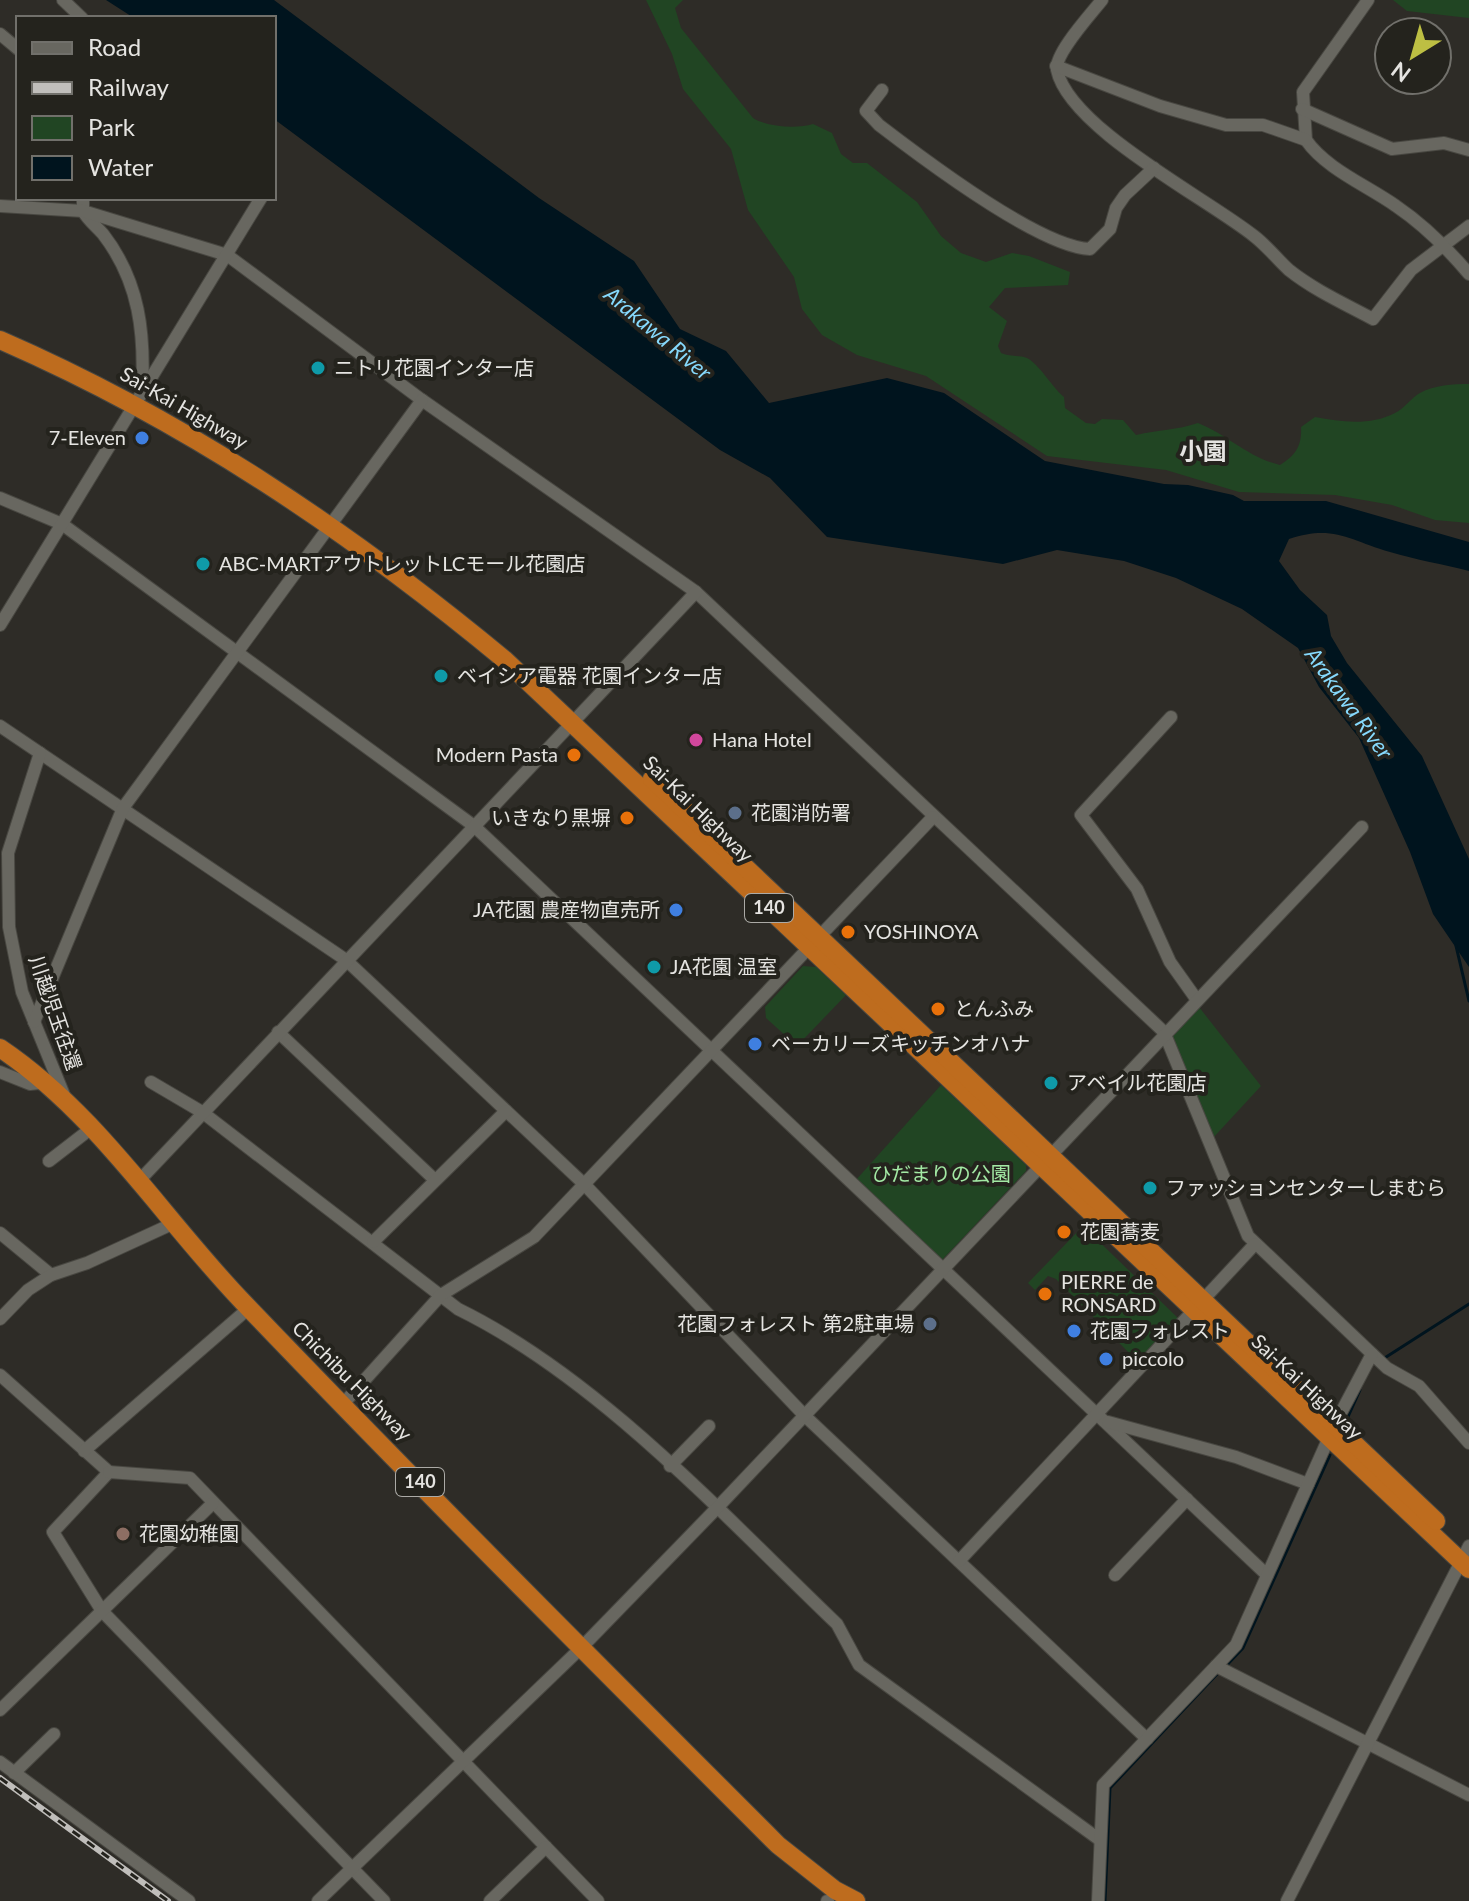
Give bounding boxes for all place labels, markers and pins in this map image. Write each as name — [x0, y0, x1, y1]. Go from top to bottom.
place label: ニトリ花園インター店 — [334, 355, 534, 379]
marker: ニトリ花園インター店 — [309, 359, 327, 377]
place label: 7-Eleven — [49, 425, 126, 449]
marker: 7-Eleven — [133, 429, 151, 447]
place label: ABC-MARTアウトレットLCモール花園店 — [219, 551, 585, 575]
marker: ABC-MARTアウトレットLCモール花園店 — [194, 555, 212, 573]
place label: ベイシア電器 花園インター店 — [457, 663, 722, 687]
marker: ベイシア電器 花園インター店 — [432, 667, 450, 685]
place label: Hana Hotel — [712, 727, 812, 751]
marker: Hana Hotel — [687, 731, 705, 749]
place label: Modern Pasta — [436, 742, 558, 766]
marker: Modern Pasta — [565, 746, 583, 764]
place label: 花園消防署 — [751, 800, 851, 824]
marker: 花園消防署 — [726, 804, 744, 822]
place label: いきなり黒塀 — [491, 805, 611, 829]
marker: いきなり黒塀 — [618, 809, 636, 827]
place label: JA花園 農産物直売所 — [473, 897, 660, 921]
marker: JA花園 農産物直売所 — [667, 901, 685, 919]
place label: YOSHINOYA — [864, 919, 979, 943]
marker: YOSHINOYA — [839, 923, 857, 941]
place label: JA花園 温室 — [670, 954, 777, 978]
marker: JA花園 温室 — [645, 958, 663, 976]
place label: とんふみ — [954, 996, 1034, 1020]
marker: とんふみ — [929, 1000, 947, 1018]
place label: ベーカリーズキッチンオハナ — [771, 1031, 1030, 1055]
marker: ベーカリーズキッチンオハナ — [746, 1035, 764, 1053]
place label: アベイル花園店 — [1067, 1070, 1207, 1094]
marker: アベイル花園店 — [1042, 1074, 1060, 1092]
place label: ファッションセンターしまむら — [1166, 1175, 1446, 1199]
marker: ファッションセンターしまむら — [1141, 1179, 1159, 1197]
place label: 花園蕎麦 — [1080, 1219, 1160, 1243]
marker: 花園蕎麦 — [1055, 1223, 1073, 1241]
place label: PIERRE de RONSARD — [1061, 1269, 1157, 1316]
marker: PIERRE de RONSARD — [1036, 1285, 1054, 1303]
place label: 花園フォレスト 第2駐車場 — [677, 1311, 914, 1335]
marker: 花園フォレスト 第2駐車場 — [921, 1315, 939, 1333]
place label: 花園フォレスト — [1090, 1318, 1230, 1342]
marker: 花園フォレスト — [1065, 1322, 1083, 1340]
place label: piccolo — [1122, 1346, 1184, 1370]
marker: piccolo — [1097, 1350, 1115, 1368]
place label: 花園幼稚園 — [139, 1521, 239, 1545]
marker: 花園幼稚園 — [114, 1525, 132, 1543]

